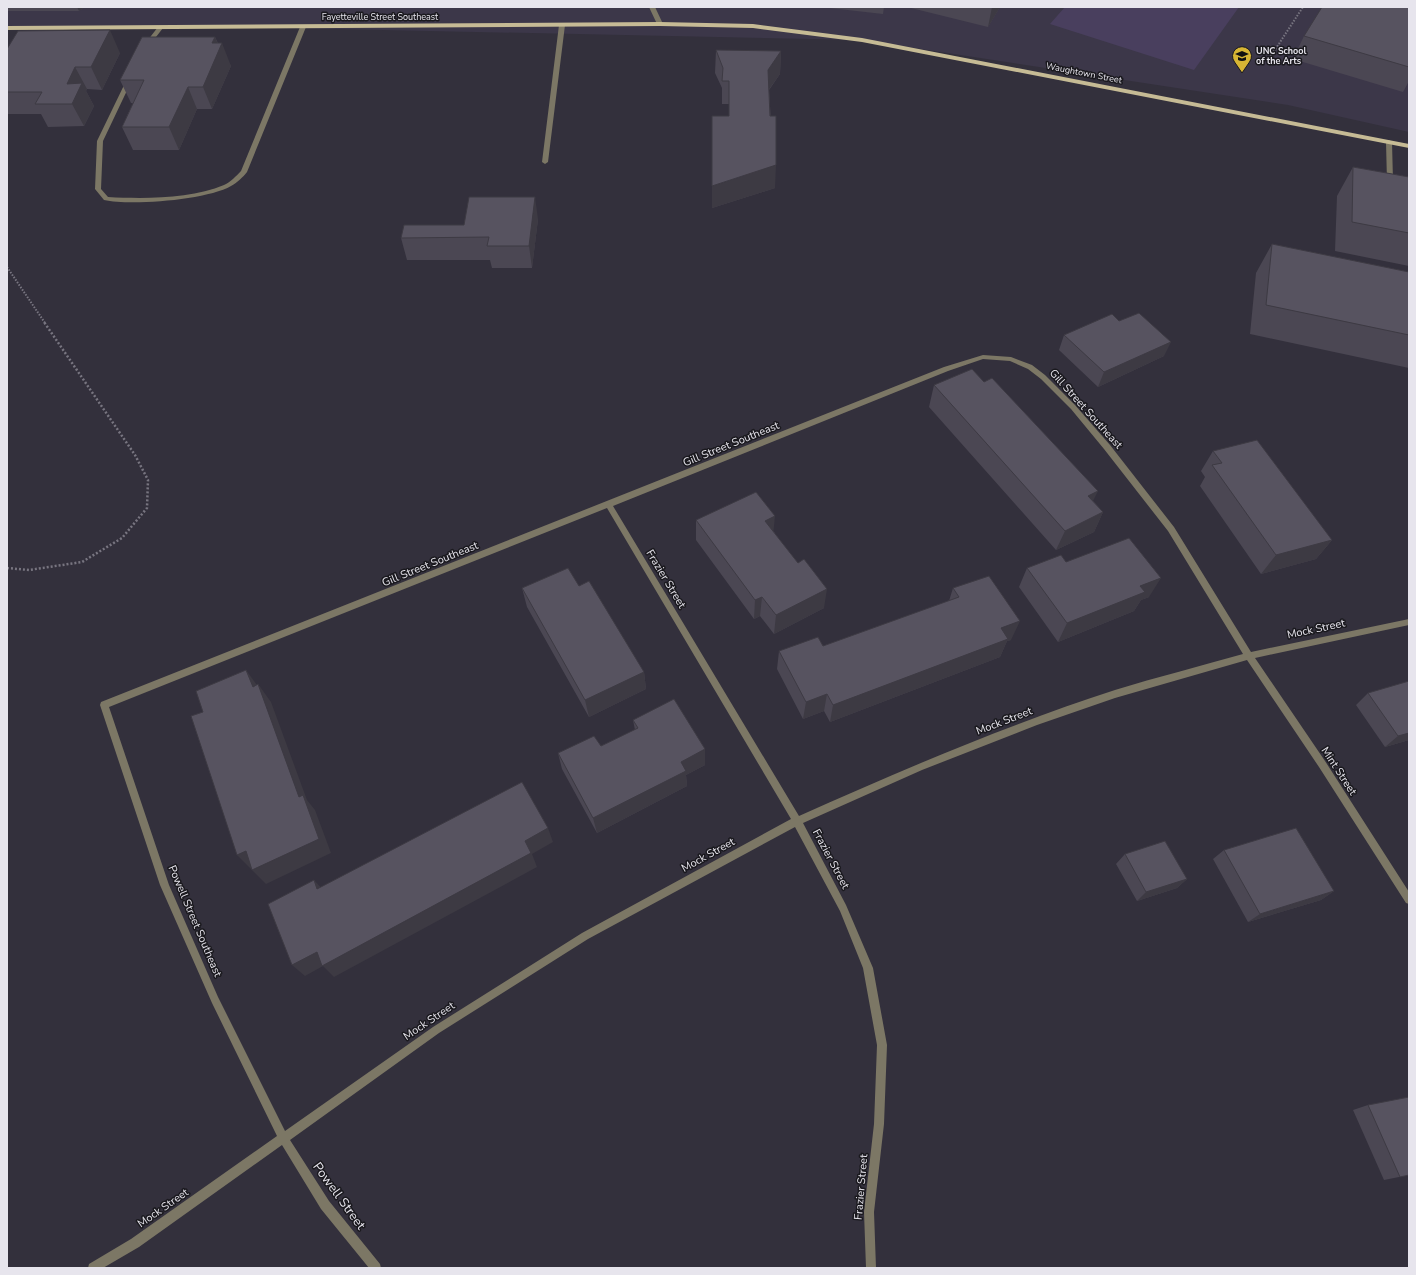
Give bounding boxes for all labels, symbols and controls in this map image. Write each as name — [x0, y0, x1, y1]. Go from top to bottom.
street label: Fayetteville Street Southeast — [322, 11, 439, 23]
school or university icon: UNC School of the Arts — [1231, 45, 1253, 73]
place label: UNC School of the Arts — [1256, 45, 1306, 67]
street label: Waughtown Street — [1045, 60, 1124, 86]
street label: Gill Street Southeast — [1046, 366, 1126, 452]
street label: Gill Street Southeast — [681, 418, 782, 470]
street label: Gill Street Southeast — [380, 538, 481, 590]
street label: Frazier Street — [643, 547, 689, 611]
street label: Mock Street — [1286, 616, 1347, 642]
street label: Mock Street — [974, 703, 1034, 739]
street label: Mint Street — [1318, 744, 1360, 798]
street label: Frazier Street — [809, 826, 853, 892]
street label: Mock Street — [679, 834, 738, 876]
street label: Powell Street Southeast — [165, 863, 225, 979]
street label: Mock Street — [400, 998, 458, 1044]
street label: Frazier Street — [851, 1153, 871, 1220]
street label: Powell Street — [308, 1159, 370, 1234]
street label: Mock Street — [135, 1185, 192, 1231]

